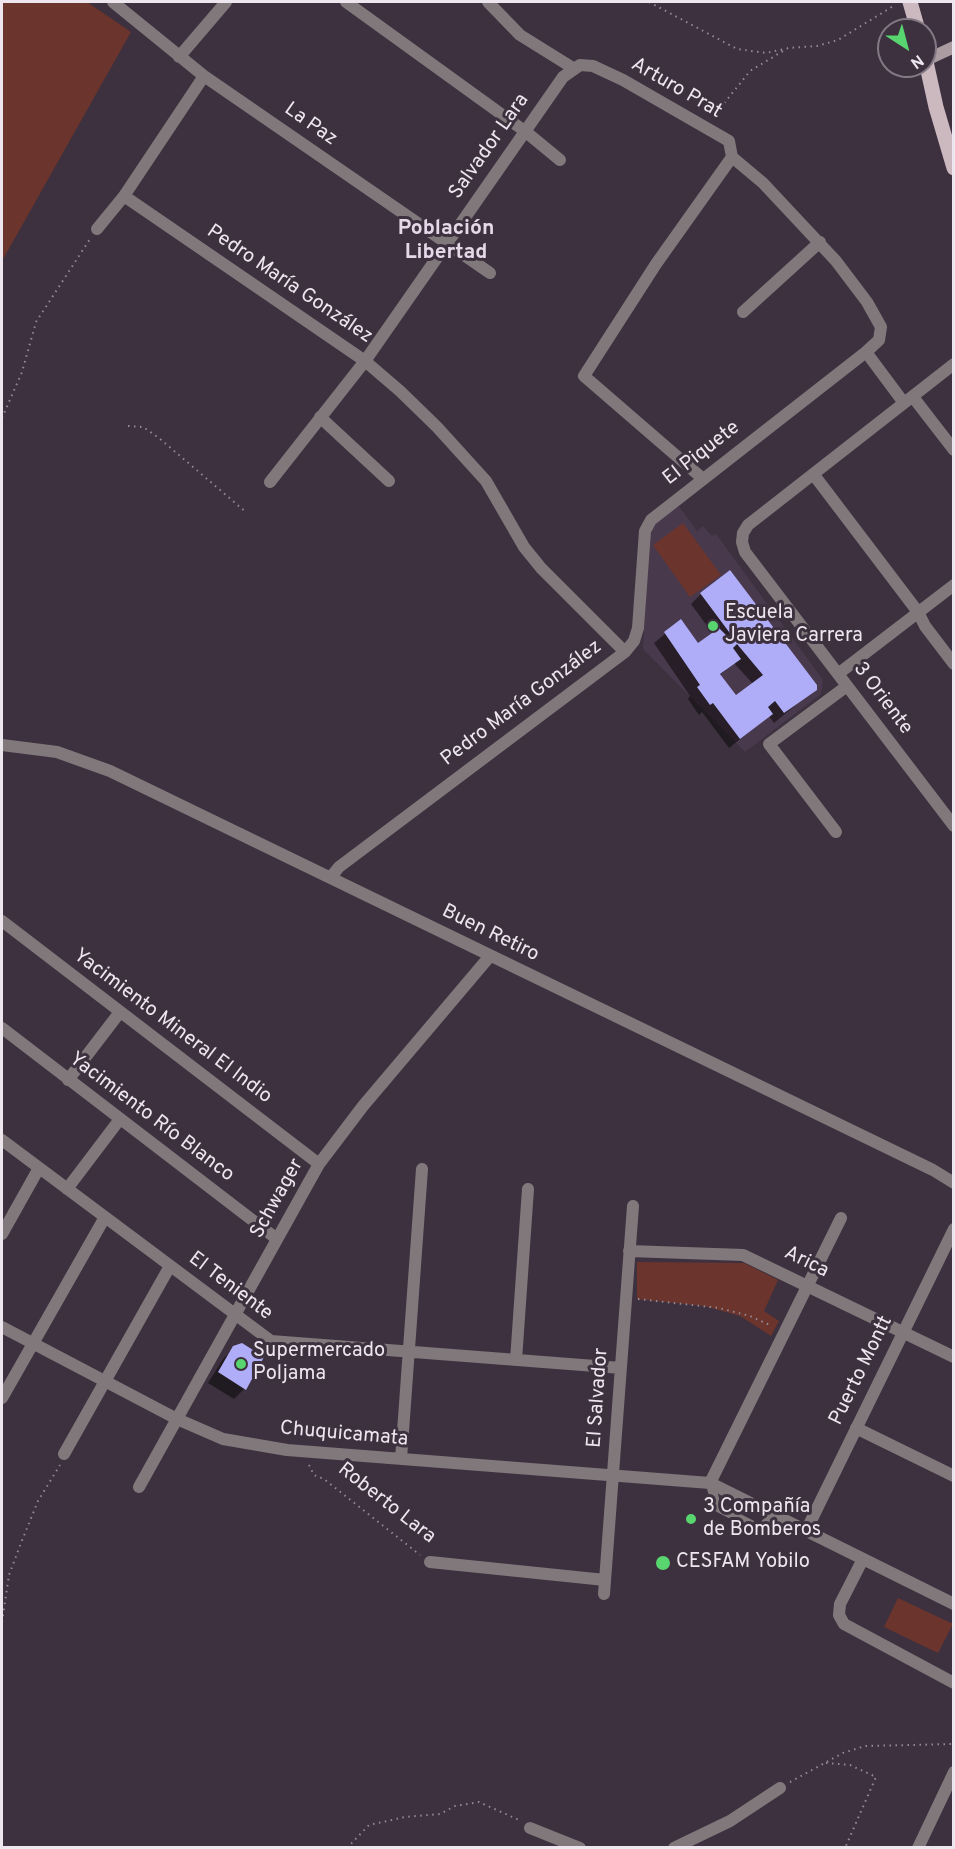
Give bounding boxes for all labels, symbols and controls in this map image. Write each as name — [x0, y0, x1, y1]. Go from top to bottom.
north arrow — [877, 18, 937, 78]
text: N — [906, 49, 927, 72]
street label: Arturo Prat — [626, 53, 726, 125]
street label: Salvador Lara — [445, 90, 535, 204]
street label: La Paz — [279, 98, 341, 152]
district label: Población Libertad — [398, 217, 494, 267]
street label: Pedro María González — [201, 221, 377, 349]
street label: El Piquete — [659, 417, 745, 491]
place label: Escuela Javiera Carrera — [725, 602, 863, 649]
marker: Escuela Javiera Carrera — [706, 619, 720, 633]
street label: Pedro María González — [437, 636, 607, 772]
street label: 3 Oriente — [847, 658, 917, 740]
street label: Buen Retiro — [437, 900, 543, 968]
street label: Yacimiento Mineral El Indio — [68, 944, 276, 1110]
street label: Yacimiento Río Blanco — [64, 1048, 238, 1188]
street label: Schwager — [246, 1155, 310, 1243]
street label: Arica — [780, 1242, 832, 1284]
street label: El Teniente — [183, 1248, 277, 1326]
street label: Puerto Montt — [825, 1312, 899, 1430]
place label: Supermercado Poljama — [253, 1340, 385, 1387]
street label: El Salvador — [584, 1347, 614, 1449]
marker: Supermercado Poljama — [234, 1357, 248, 1371]
street label: Chuquicamata — [279, 1417, 409, 1453]
street label: Roberto Lara — [332, 1458, 440, 1550]
place label: 3 Compañía de Bomberos — [703, 1496, 821, 1543]
marker: 3 Compañía de Bomberos — [684, 1512, 698, 1526]
place label: CESFAM Yobilo — [676, 1551, 810, 1575]
marker: CESFAM Yobilo — [654, 1554, 672, 1572]

